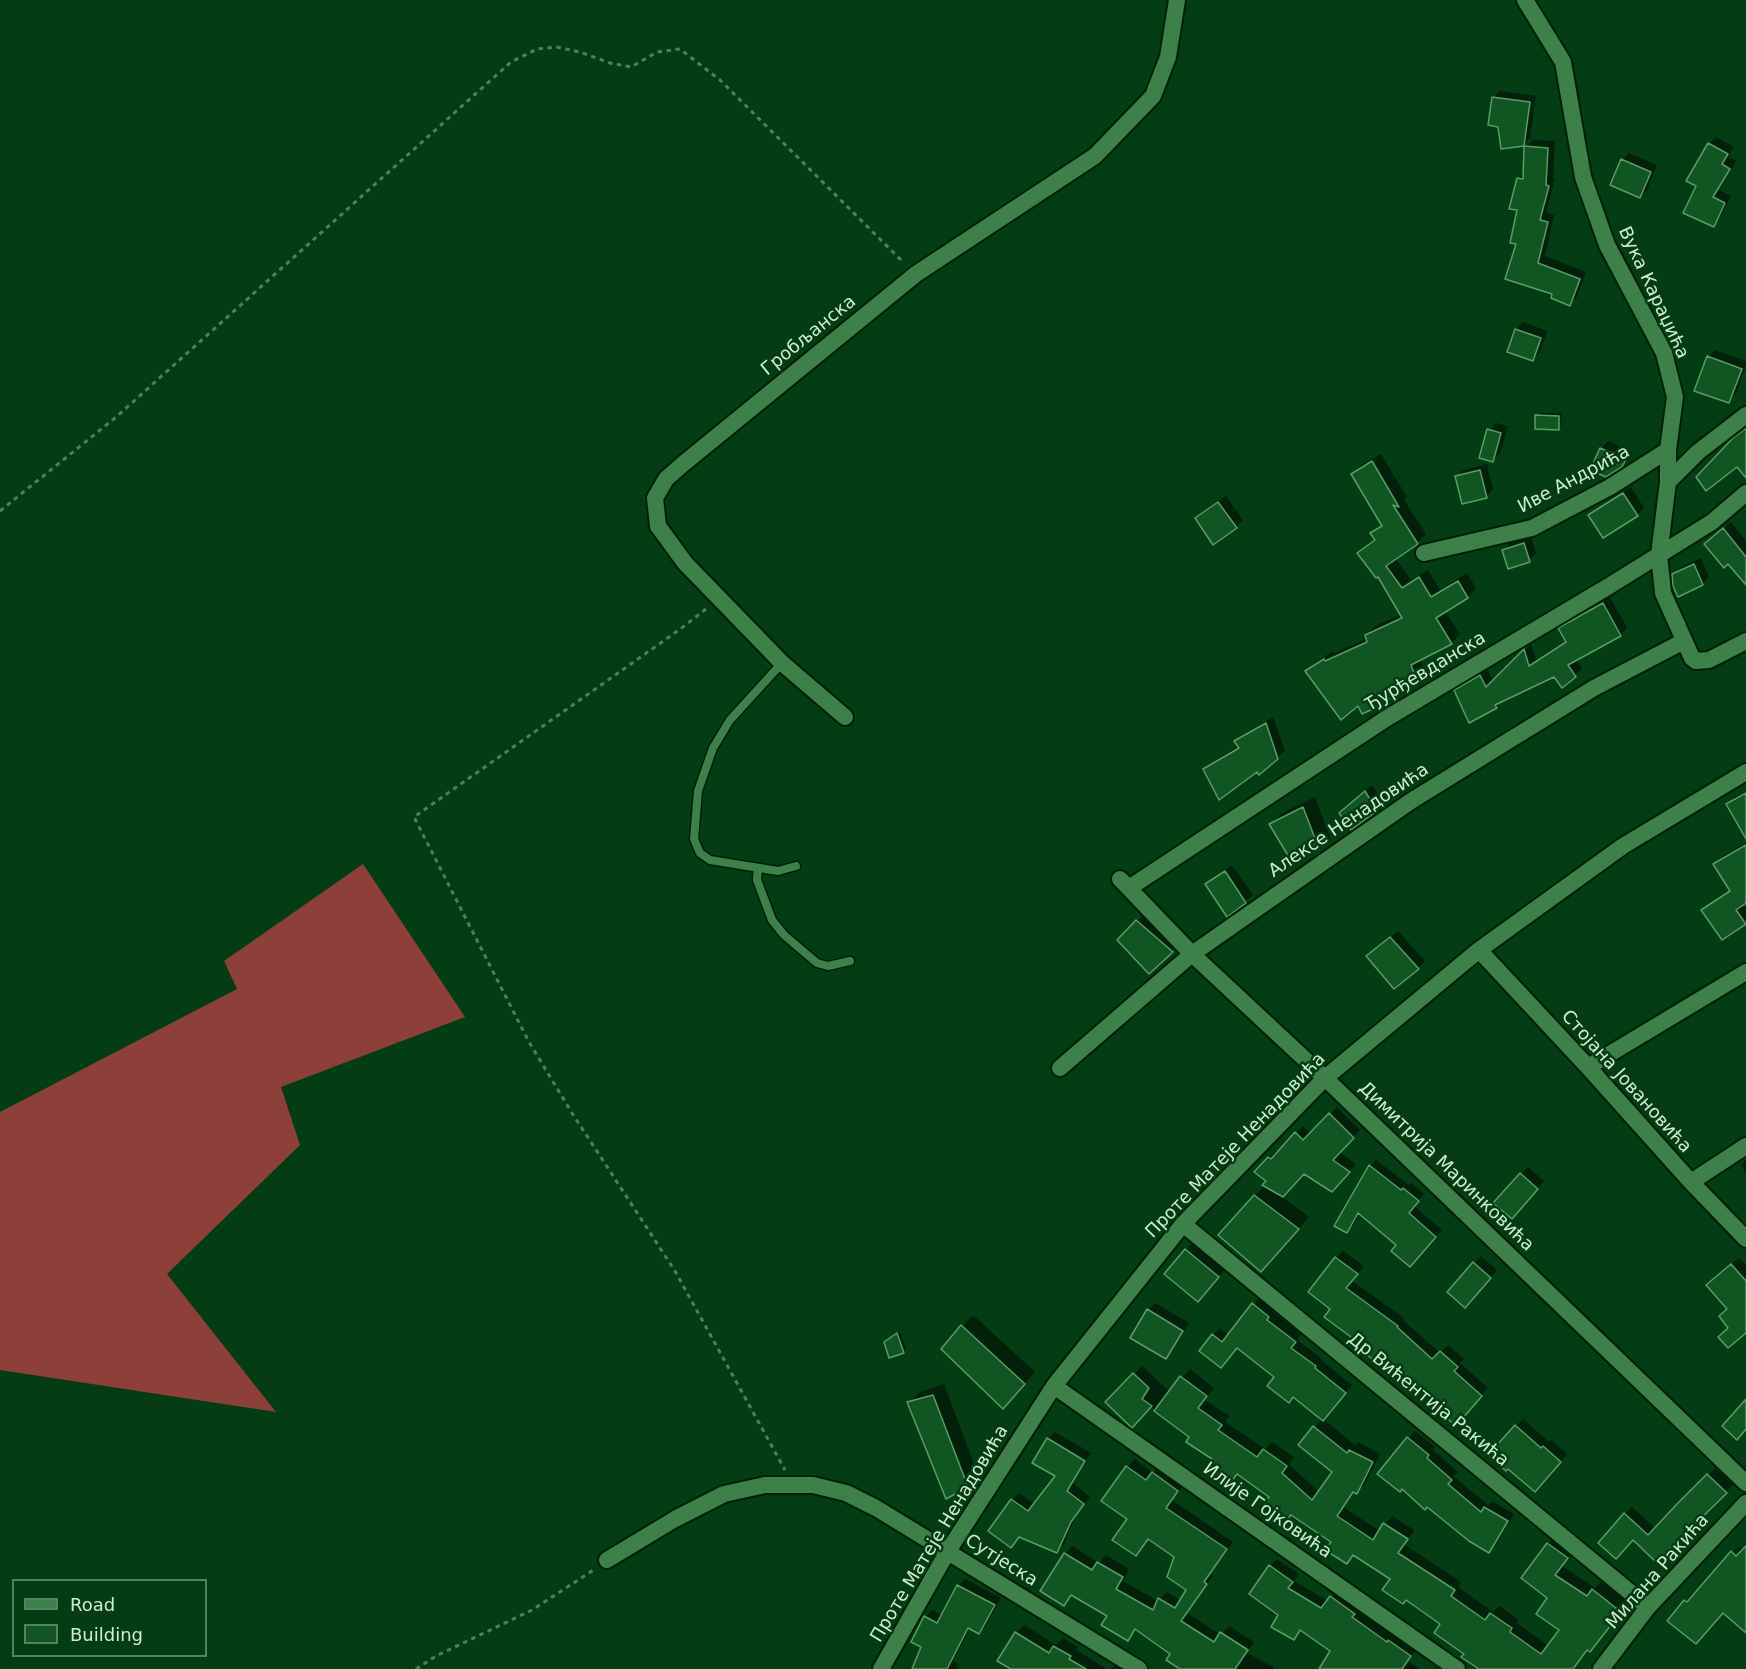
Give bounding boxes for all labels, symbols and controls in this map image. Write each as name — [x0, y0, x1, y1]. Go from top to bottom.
street label: Вука Караџића — [1613, 224, 1693, 362]
street label: Гробљанска — [757, 291, 861, 381]
street label: Иве Андрића — [1515, 442, 1633, 518]
street label: Ђурђевданска — [1362, 628, 1490, 716]
street label: Алексе Ненадовића — [1265, 759, 1433, 883]
street label: Стојана Јовановића — [1556, 1006, 1696, 1158]
street label: Проте Матеје Ненадовића — [1142, 1049, 1330, 1243]
street label: Димитрија Маринковића — [1354, 1078, 1538, 1256]
street label: Др Вићентија Ракића — [1343, 1328, 1513, 1472]
street label: Проте Матеје Ненадовића — [867, 1422, 1013, 1646]
street label: Илије Гојковића — [1198, 1458, 1336, 1564]
street label: Милана Ракића — [1602, 1510, 1714, 1634]
street label: Сутјеска — [961, 1530, 1041, 1592]
legend — [12, 1579, 207, 1657]
text: Road — [70, 1594, 115, 1615]
text: Building — [70, 1624, 143, 1645]

